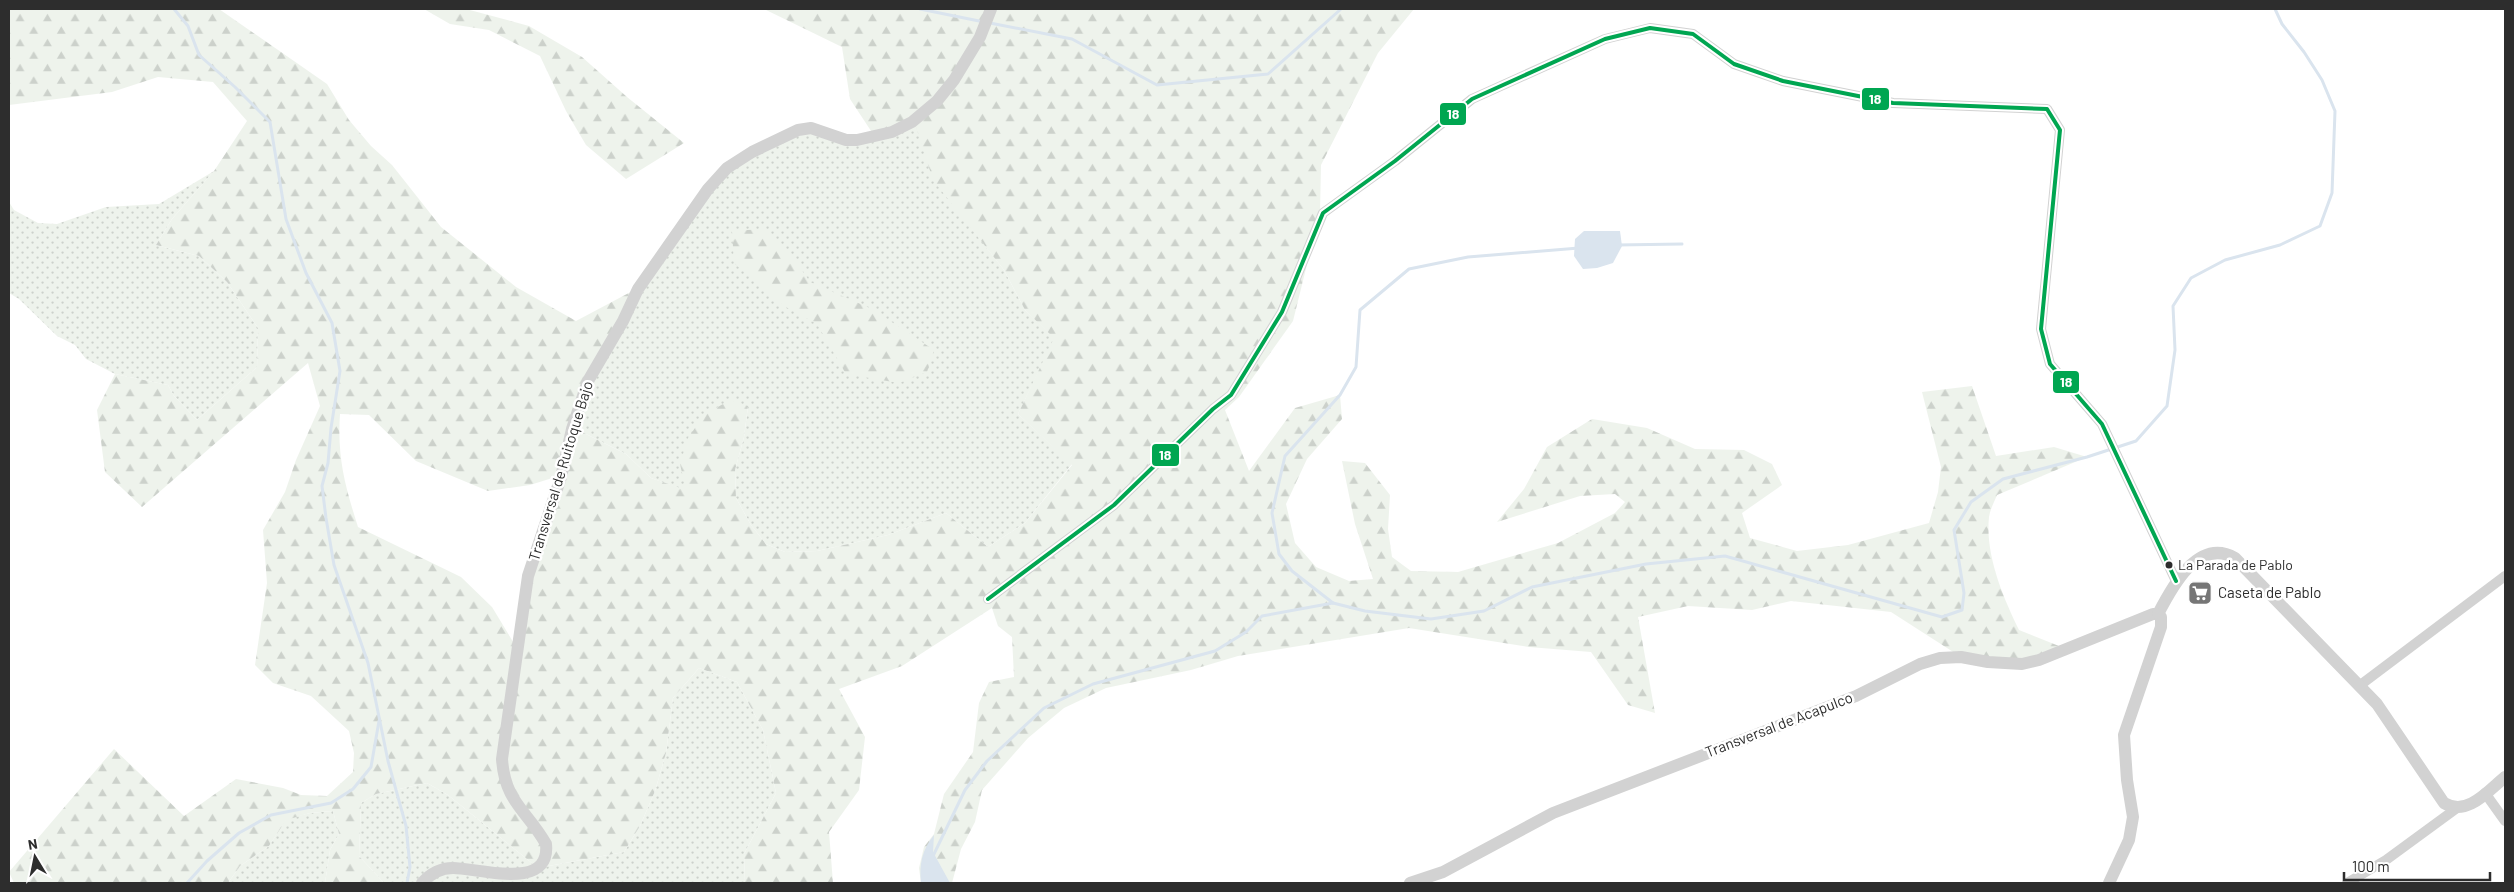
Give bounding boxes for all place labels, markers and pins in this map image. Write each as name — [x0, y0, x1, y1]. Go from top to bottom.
place label: La Parada de Pablo — [2178, 556, 2293, 573]
marker: La Parada de Pablo — [2164, 560, 2174, 570]
supermarket icon: Caseta de Pablo — [2187, 580, 2213, 606]
place label: Caseta de Pablo — [2218, 583, 2321, 601]

